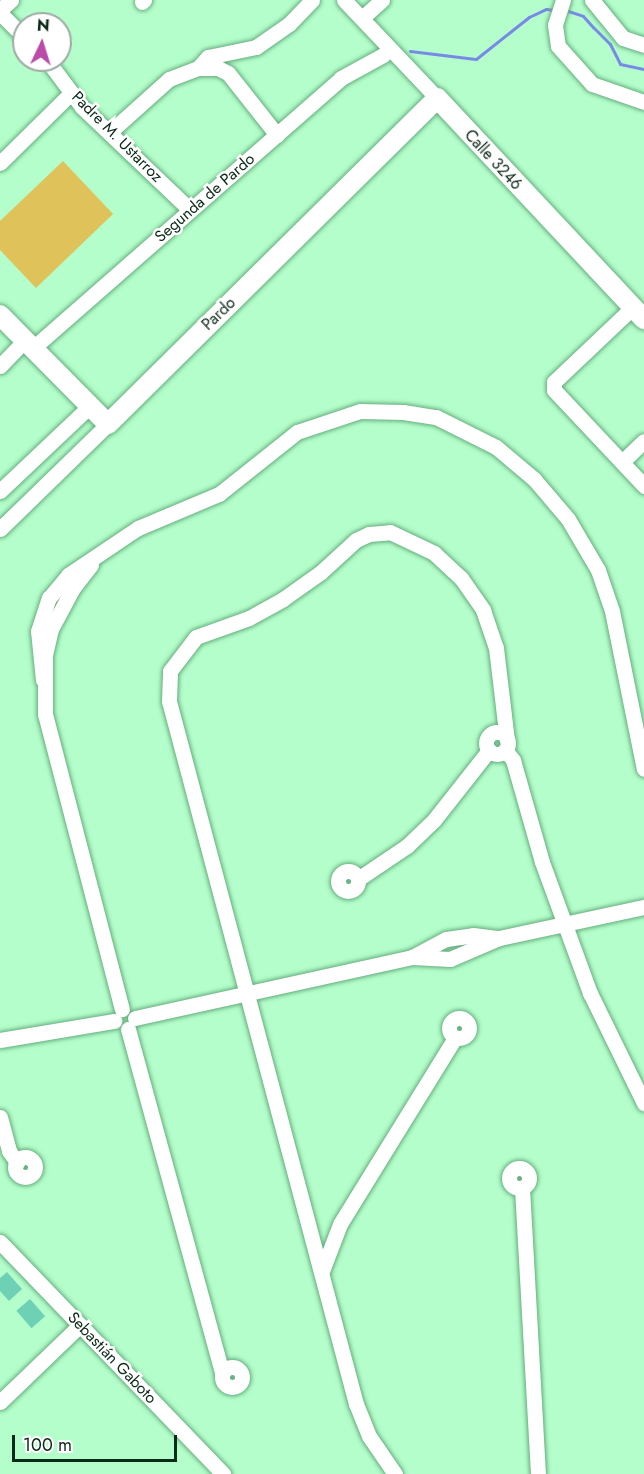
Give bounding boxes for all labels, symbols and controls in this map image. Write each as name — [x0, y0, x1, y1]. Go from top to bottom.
north arrow — [12, 12, 72, 72]
text: N — [36, 14, 50, 37]
street label: Padre M. Ustarroz — [68, 88, 166, 186]
street label: Calle 3246 — [460, 126, 526, 194]
street label: Segunda de Pardo — [151, 149, 259, 247]
street label: Pardo — [198, 293, 240, 335]
street label: Sebastián Gaboto — [63, 1308, 161, 1408]
scale bar — [15, 1423, 180, 1461]
text: 100 m — [23, 1432, 72, 1458]

